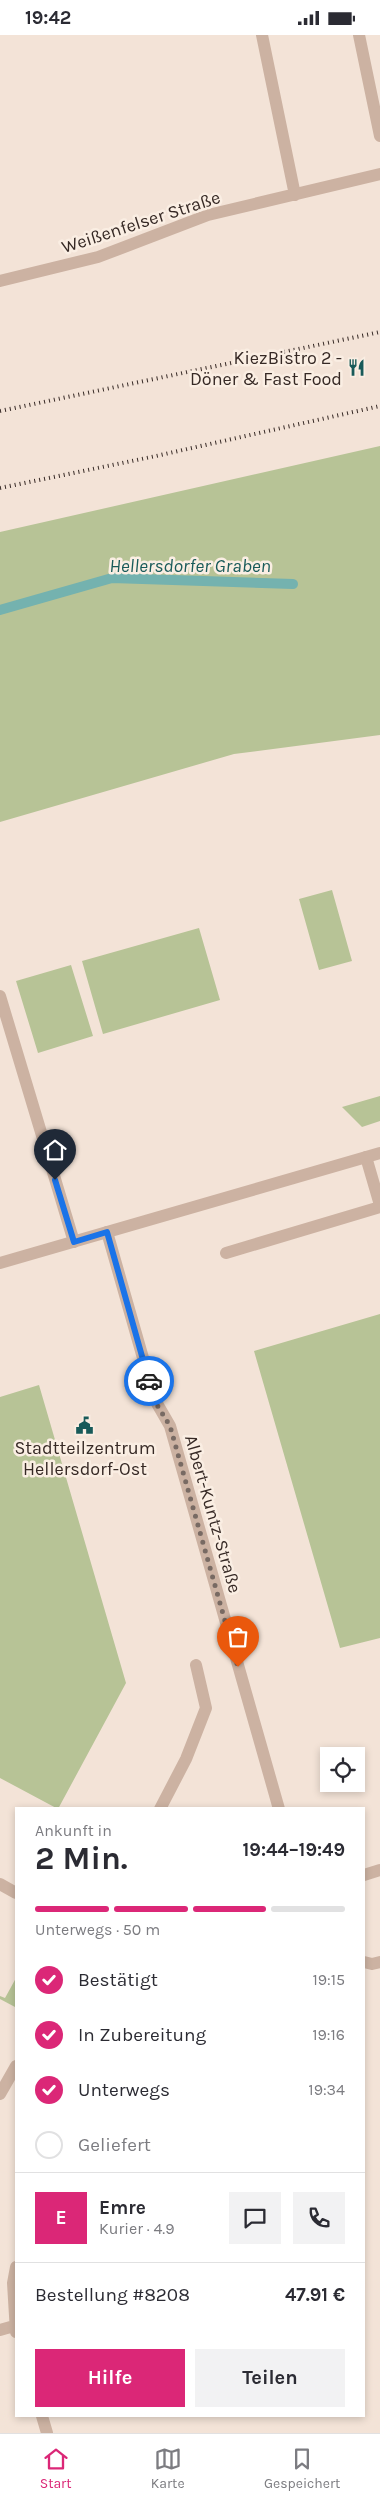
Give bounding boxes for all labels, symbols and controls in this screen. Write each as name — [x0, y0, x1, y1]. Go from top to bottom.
text: 19:42 — [25, 7, 71, 29]
street label: Weißenfelser Straße — [59, 186, 223, 258]
place label: KiezBistro 2 - Döner & Fast Food — [190, 347, 342, 390]
restaurant icon: KiezBistro 2 - Döner & Fast Food — [346, 358, 366, 378]
water label: Hellersdorfer Graben — [109, 555, 271, 577]
pin — [34, 1129, 76, 1180]
icon: home — [41, 1136, 69, 1164]
courier — [124, 1356, 174, 1406]
icon: car — [135, 1367, 163, 1395]
public building icon: Stadtteilzentrum Hellersdorf-Ost — [75, 1415, 95, 1435]
street label: Albert-Kuntz-Straße — [180, 1432, 246, 1596]
place label: Stadtteilzentrum Hellersdorf-Ost — [14, 1437, 156, 1480]
pin — [217, 1616, 259, 1667]
icon: bag — [224, 1623, 252, 1651]
map controls — [320, 1747, 365, 1792]
button: locate — [320, 1747, 365, 1792]
text: Ankunft in — [35, 1821, 112, 1840]
text: 19:44–19:49 — [243, 1839, 345, 1861]
text: 2 Min. — [35, 1840, 128, 1877]
text: Unterwegs · 50 m — [35, 1920, 160, 1939]
icon: check — [35, 1966, 63, 1994]
text: Bestätigt — [78, 1969, 158, 1991]
text: 19:15 — [312, 1970, 345, 1989]
icon: check — [35, 2021, 63, 2049]
text: In Zubereitung — [78, 2024, 206, 2046]
text: 19:16 — [312, 2025, 345, 2044]
icon: check — [35, 2076, 63, 2104]
text: Unterwegs — [78, 2079, 170, 2101]
text: 19:34 — [308, 2080, 345, 2099]
text: Geliefert — [78, 2134, 151, 2156]
button: chat — [229, 2192, 281, 2244]
button: phone — [293, 2192, 345, 2244]
text: Emre — [99, 2197, 146, 2219]
text: E — [55, 2207, 67, 2229]
text: Kurier · 4.9 — [99, 2219, 175, 2238]
text: Bestellung #8208 — [35, 2284, 190, 2306]
text: 47.91 € — [285, 2284, 345, 2306]
button: Hilfe — [35, 2349, 185, 2407]
button: Teilen — [195, 2349, 345, 2407]
tab: Start — [40, 2445, 71, 2492]
tab: Karte — [151, 2445, 185, 2492]
tab: Gespeichert — [264, 2445, 340, 2492]

